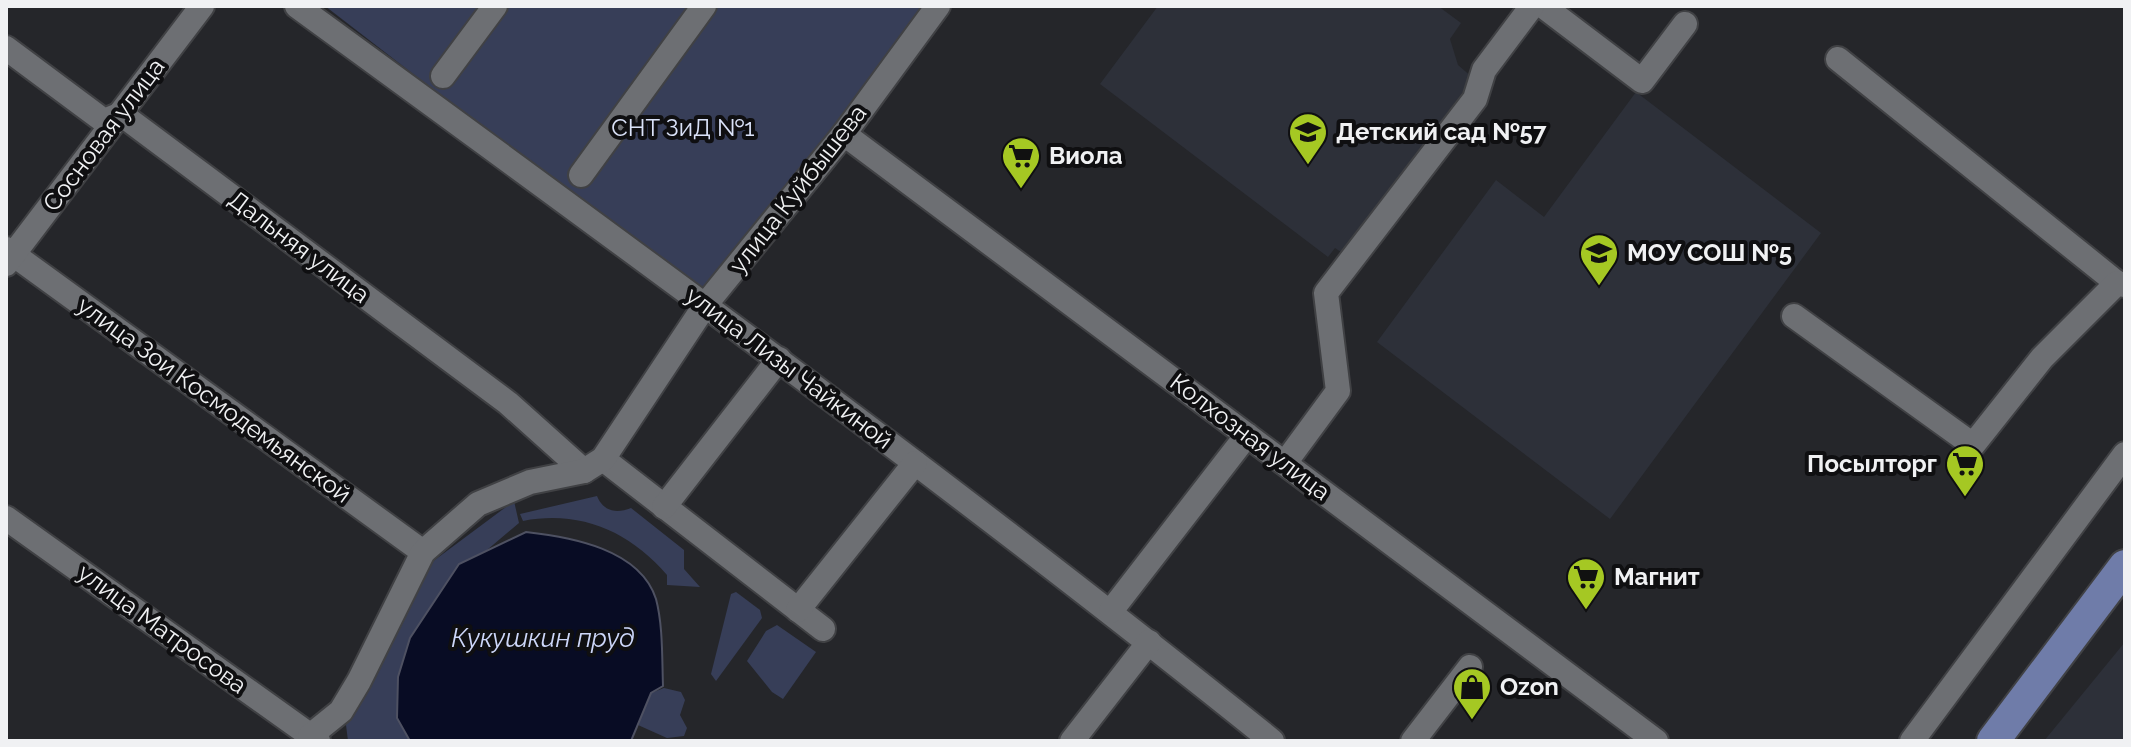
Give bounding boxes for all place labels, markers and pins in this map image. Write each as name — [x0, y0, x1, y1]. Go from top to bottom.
school or university icon: Детский сад №57 — [1287, 111, 1329, 166]
place label: Детский сад №57 — [1336, 117, 1547, 146]
supermarket icon: Виола — [1000, 135, 1042, 190]
place label: Виола — [1049, 141, 1123, 170]
school or university icon: МОУ СОШ №5 — [1578, 232, 1620, 287]
place label: МОУ СОШ №5 — [1627, 238, 1792, 267]
supermarket icon: Посылторг — [1944, 443, 1986, 498]
place label: Посылторг — [1807, 449, 1937, 478]
supermarket icon: Магнит — [1565, 556, 1607, 611]
place label: Магнит — [1614, 562, 1700, 591]
shop icon: Ozon — [1451, 666, 1493, 721]
place label: Ozon — [1500, 672, 1559, 701]

